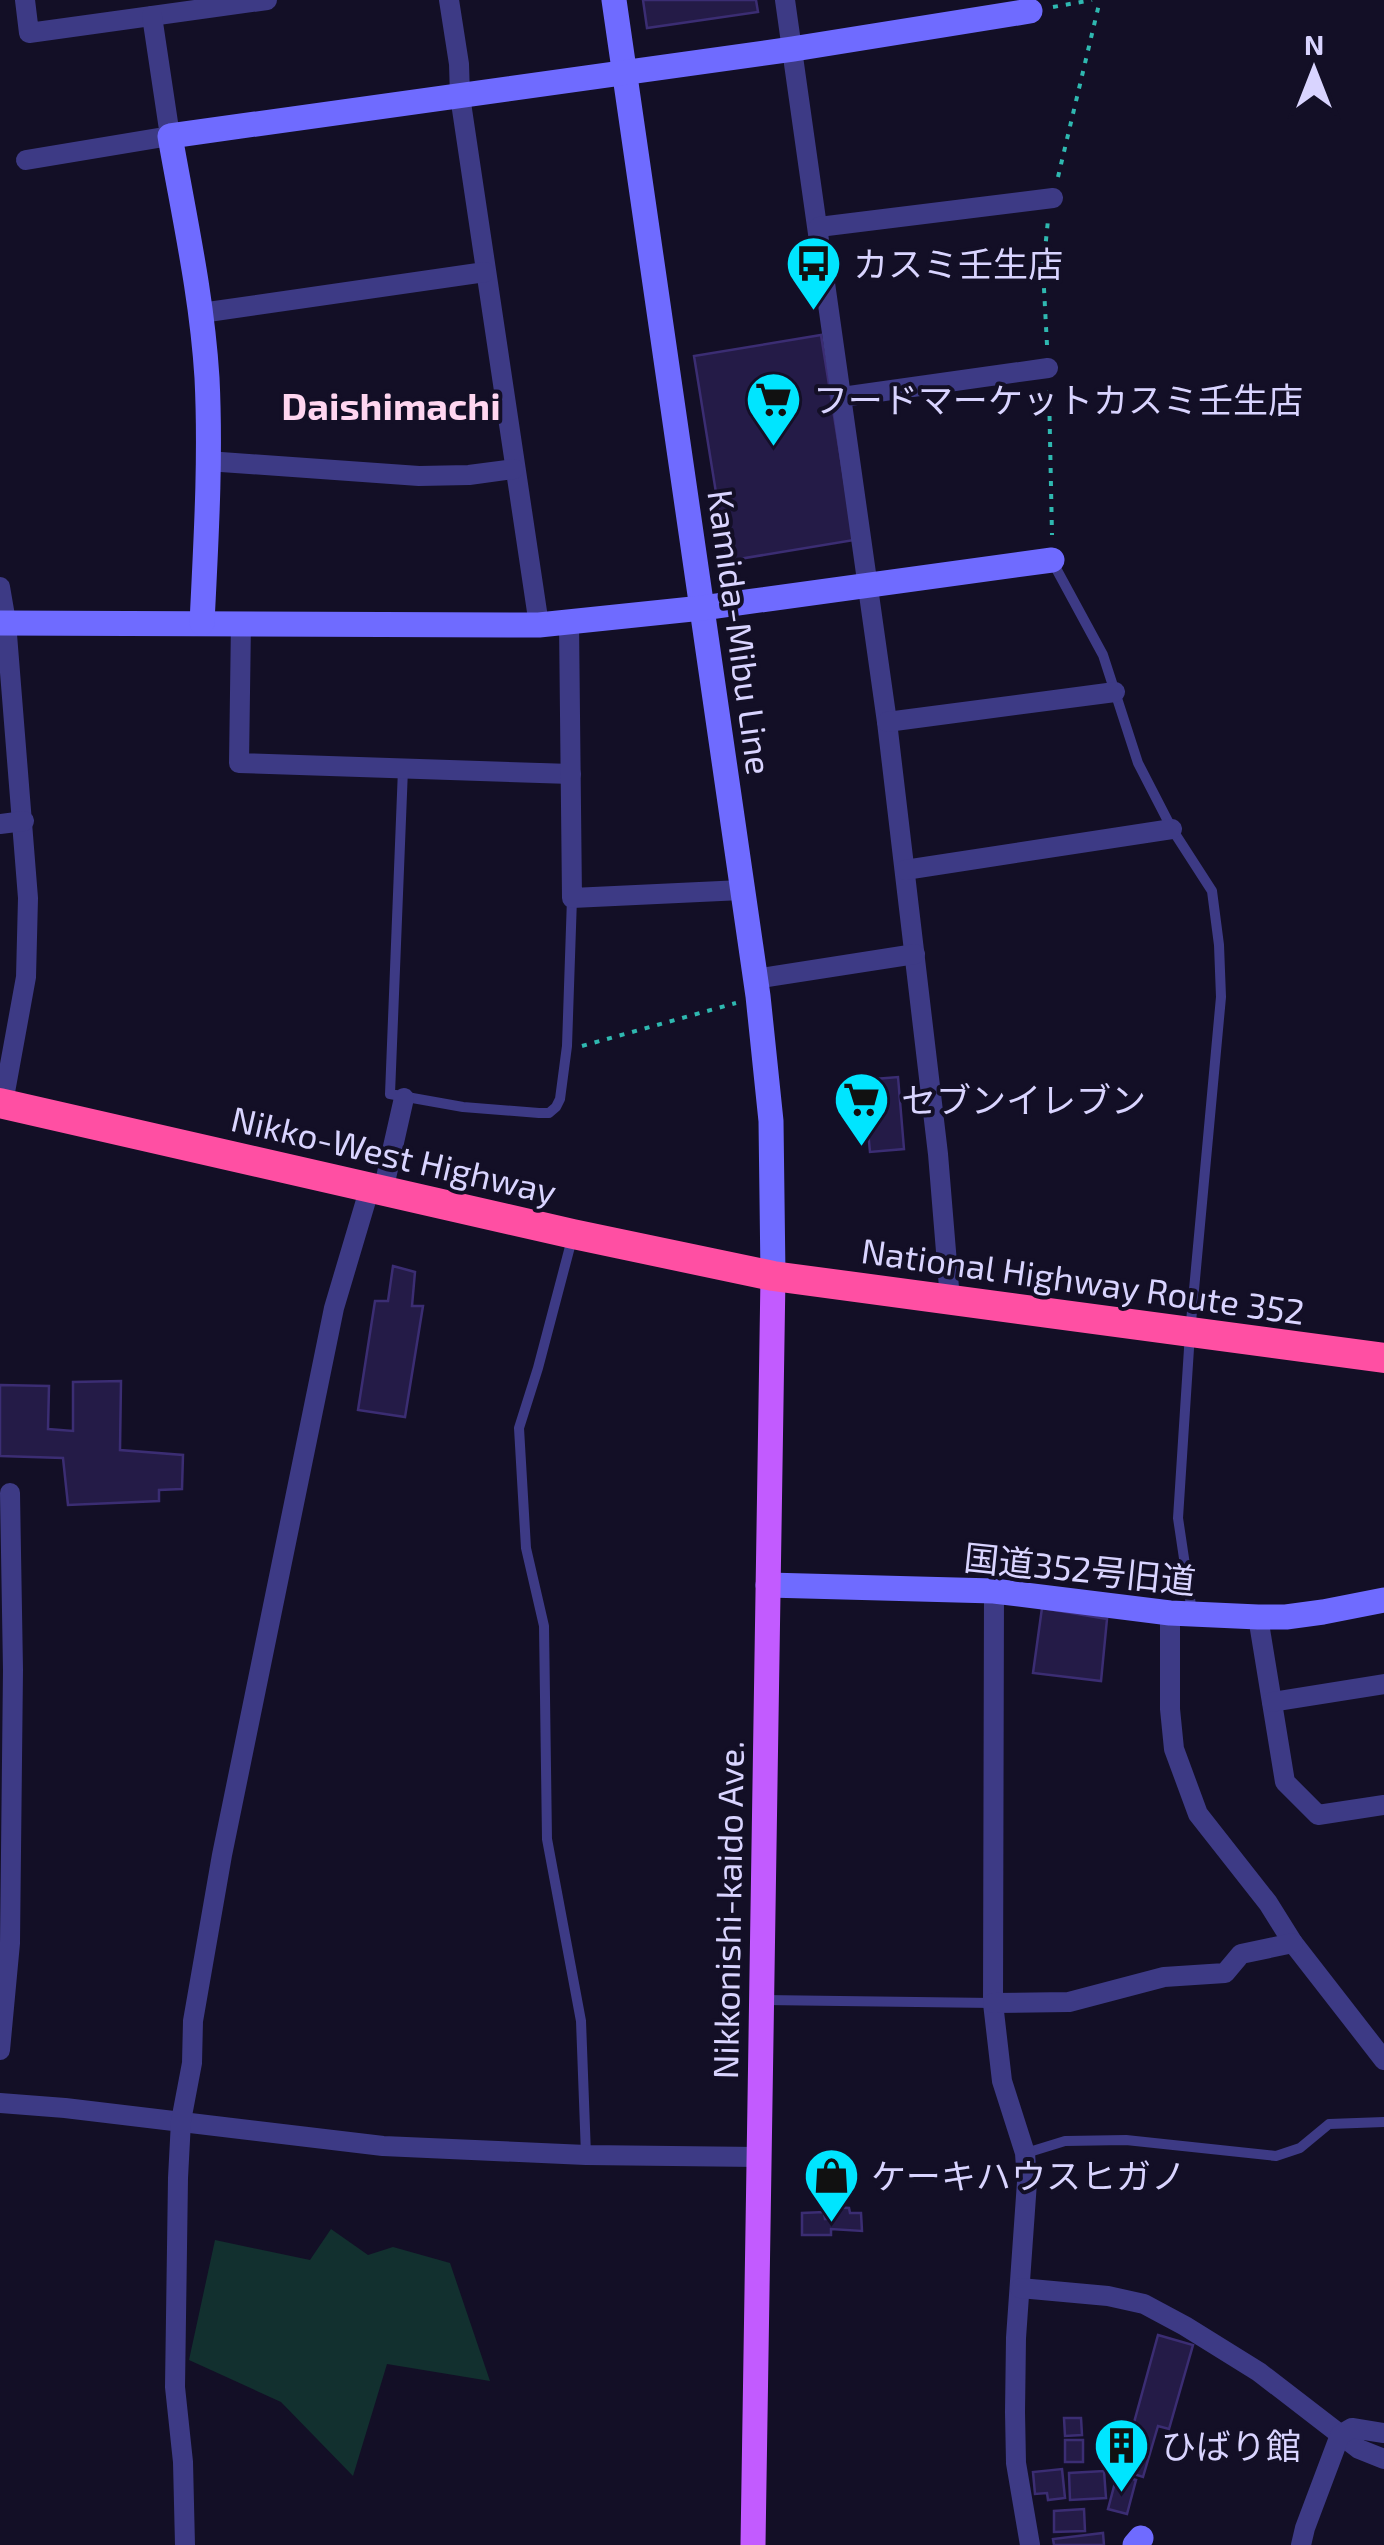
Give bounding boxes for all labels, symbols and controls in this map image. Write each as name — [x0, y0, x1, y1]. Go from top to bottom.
north arrow — [1264, 20, 1364, 120]
text: N — [1304, 27, 1324, 61]
bus stop icon: カスミ壬生店 — [784, 233, 844, 312]
place label: カスミ壬生店 — [853, 242, 1063, 284]
supermarket icon: フードマーケットカスミ壬生店 — [744, 369, 804, 448]
place label: フードマーケットカスミ壬生店 — [813, 378, 1303, 420]
district label: Daishimachi — [281, 382, 501, 428]
street label: Kamida-Mibu Line — [700, 487, 782, 777]
supermarket icon: セブンイレブン — [832, 1069, 892, 1148]
place label: セブンイレブン — [901, 1078, 1146, 1120]
street label: Nikko-West Highway — [227, 1096, 561, 1212]
street label: National Highway Route 352 — [859, 1228, 1307, 1332]
street label: 国道352号旧道 — [962, 1535, 1198, 1601]
street label: Nikkonishi-kaido Ave. — [703, 1740, 751, 2080]
shop icon: ケーキハウスヒガノ — [802, 2145, 862, 2224]
place label: ケーキハウスヒガノ — [871, 2154, 1186, 2196]
building icon: ひばり館 — [1092, 2415, 1152, 2494]
place label: ひばり館 — [1161, 2424, 1301, 2466]

